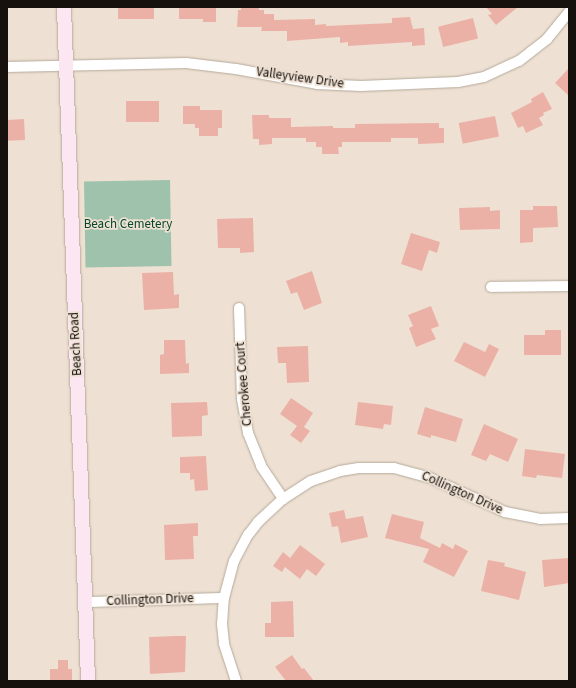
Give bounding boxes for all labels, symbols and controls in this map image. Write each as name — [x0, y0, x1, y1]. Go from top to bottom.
street label: Valleyview Drive — [255, 64, 345, 92]
park label: Beach Cemetery — [84, 216, 172, 232]
street label: Beach Road — [67, 312, 85, 376]
street label: Cherokee Court — [233, 341, 255, 427]
street label: Collington Drive — [419, 468, 505, 518]
street label: Collington Drive — [106, 591, 194, 609]

